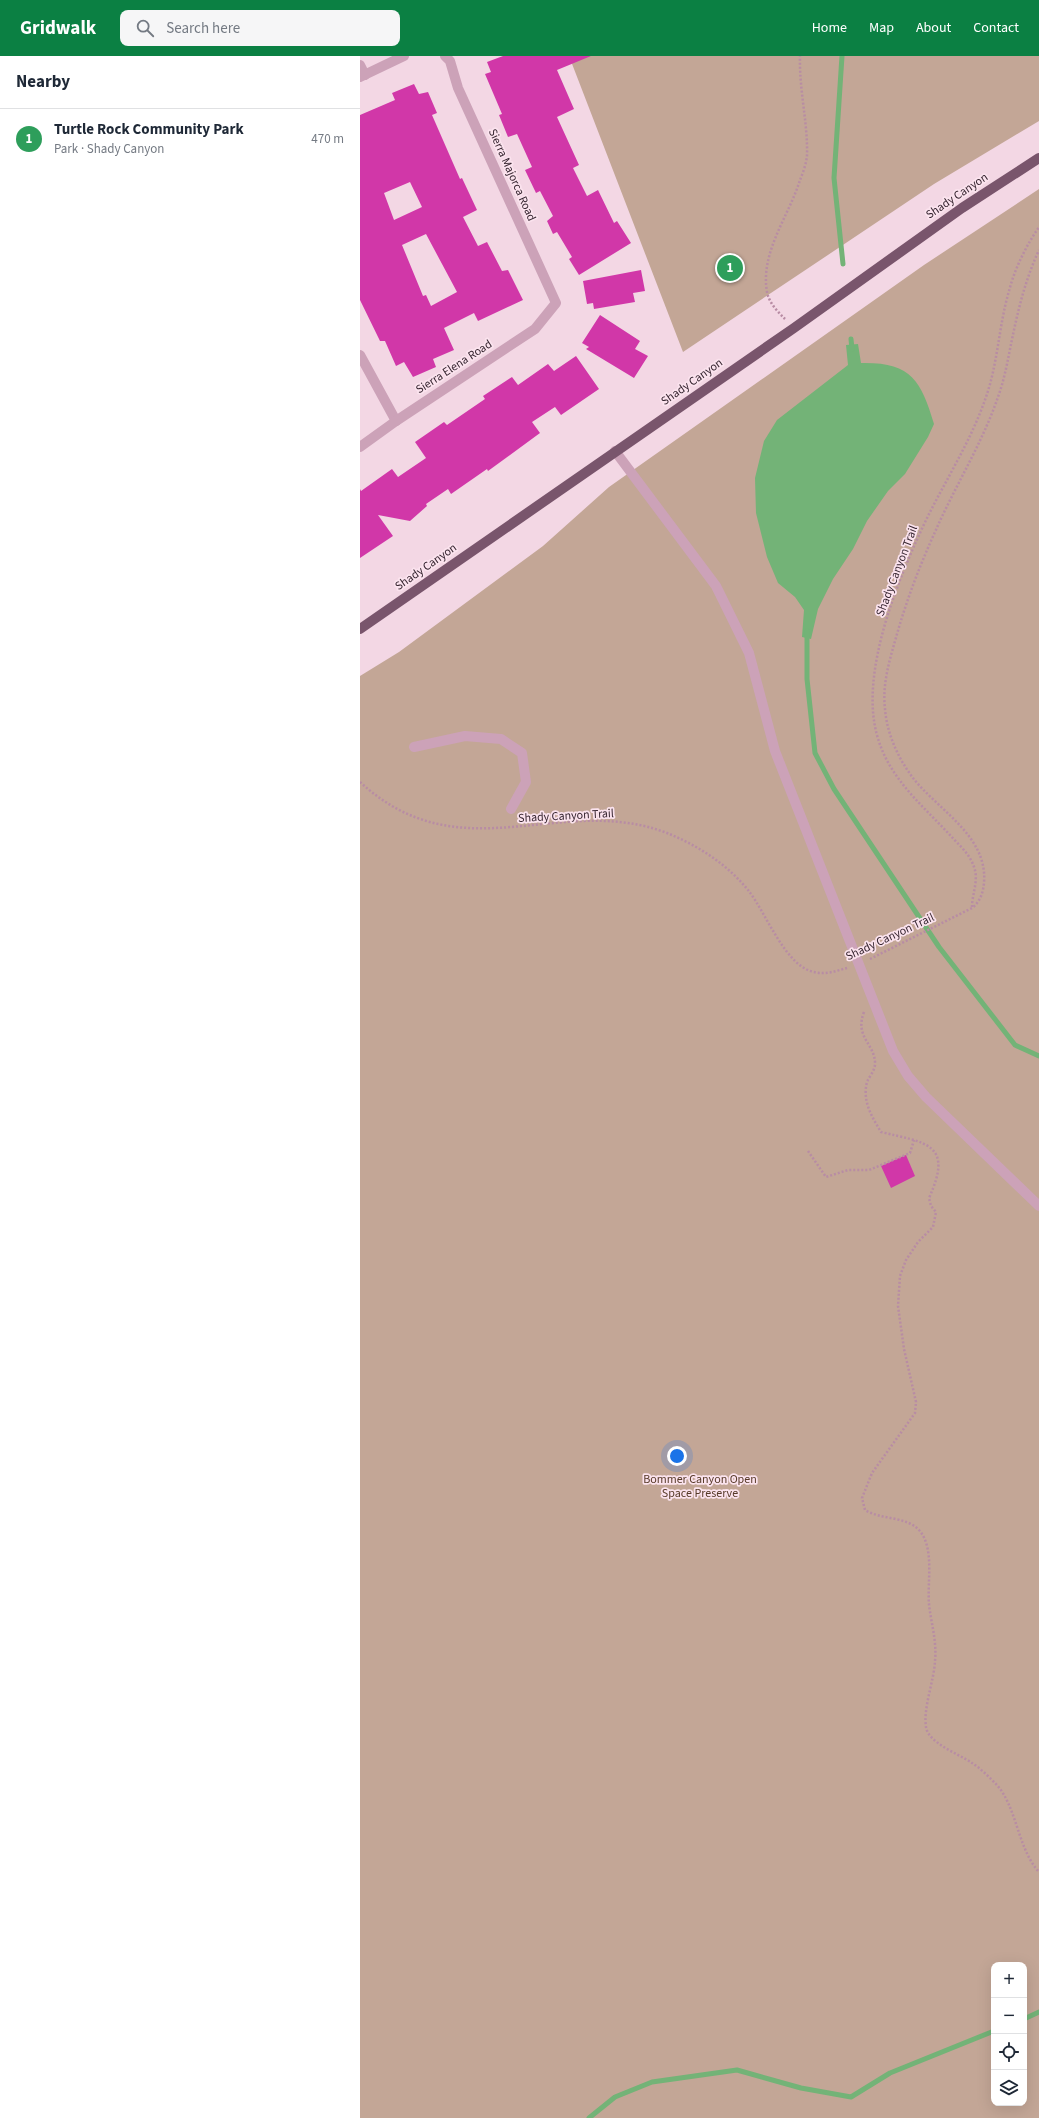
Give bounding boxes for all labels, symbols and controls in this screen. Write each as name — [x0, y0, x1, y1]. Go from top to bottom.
search box — [120, 10, 400, 46]
text: Gridwalk — [20, 15, 96, 42]
icon: search — [134, 17, 156, 39]
text: Search here — [166, 18, 240, 39]
text: Home — [812, 18, 847, 38]
text: Map — [869, 18, 894, 38]
text: About — [916, 18, 951, 38]
text: Contact — [973, 18, 1019, 38]
text: Nearby — [16, 70, 70, 94]
text: Turtle Rock Community Park — [54, 119, 244, 140]
street label: Sierra Majorca Road — [484, 126, 540, 224]
text: 1 — [26, 130, 32, 148]
text: 470 m — [311, 130, 344, 148]
text: Park · Shady Canyon — [54, 140, 164, 158]
street label: Shady Canyon — [923, 169, 991, 223]
pin: 1 — [717, 253, 743, 283]
street label: Sierra Elena Road — [413, 336, 495, 398]
street label: Shady Canyon — [658, 354, 726, 410]
street label: Shady Canyon Trail — [872, 523, 922, 619]
street label: Shady Canyon — [392, 539, 460, 595]
street label: Shady Canyon Trail — [518, 805, 614, 827]
street label: Shady Canyon Trail — [843, 909, 937, 965]
your location — [667, 1446, 687, 1466]
park label: Bommer Canyon Open Space Preserve — [643, 1471, 757, 1502]
map controls — [991, 1962, 1027, 2106]
button: + — [991, 1962, 1027, 1998]
button: − — [991, 1998, 1027, 2034]
button: locate — [991, 2034, 1027, 2070]
button: layers — [991, 2070, 1027, 2106]

